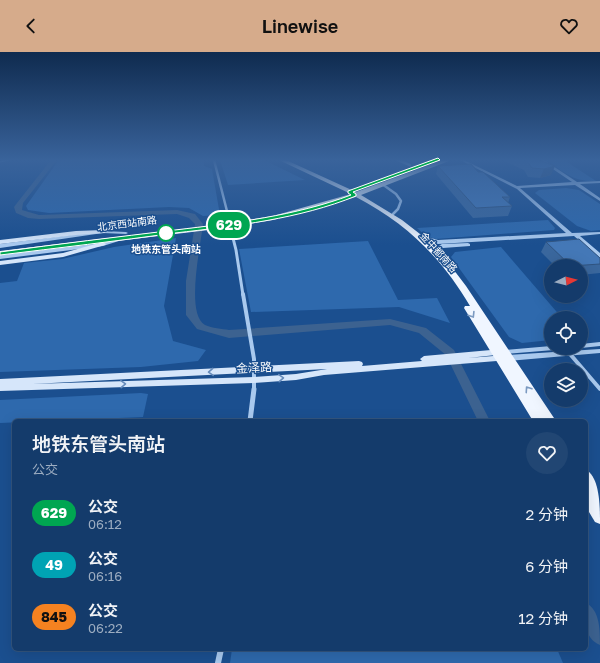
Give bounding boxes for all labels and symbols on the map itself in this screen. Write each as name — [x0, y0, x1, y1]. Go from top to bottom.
line badge: 629 — [206, 212, 252, 238]
street label: 北京西站南路 — [96, 213, 158, 233]
marker: 地铁东管头南站 — [157, 224, 175, 242]
street label: 金中都南路 — [418, 229, 460, 275]
place label: 地铁东管头南站 — [131, 243, 201, 255]
north arrow — [544, 259, 588, 303]
one-way arrow — [467, 311, 475, 318]
street label: 金泽路 — [236, 359, 272, 376]
one-way arrow — [208, 368, 214, 377]
one-way arrow — [278, 373, 284, 382]
one-way arrow — [120, 380, 126, 388]
one-way arrow — [526, 386, 533, 393]

